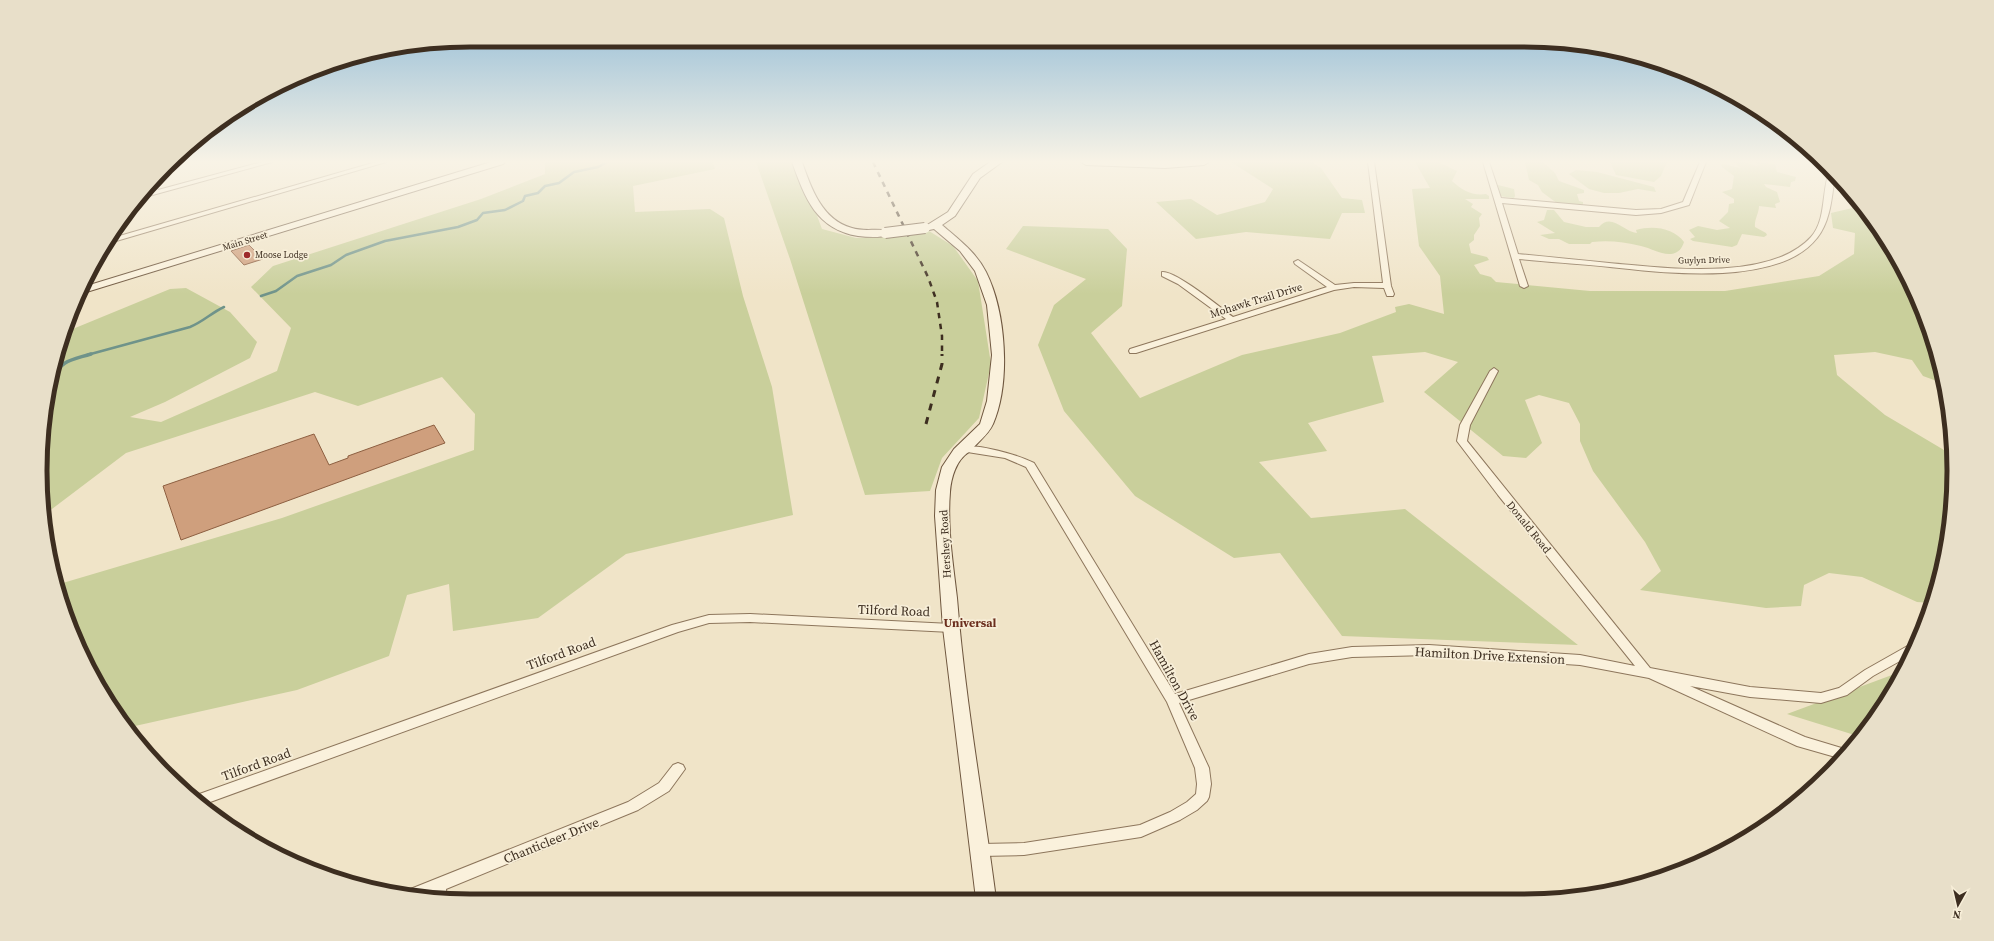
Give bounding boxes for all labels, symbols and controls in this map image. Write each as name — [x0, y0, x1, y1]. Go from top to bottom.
street label: Main Street — [221, 229, 269, 253]
place label: Moose Lodge — [255, 249, 308, 261]
marker: Moose Lodge — [242, 250, 252, 260]
street label: Guylyn Drive — [1678, 254, 1731, 266]
street label: Mohawk Trail Drive — [1208, 279, 1305, 322]
street label: Donald Road — [1503, 498, 1555, 557]
street label: Hershey Road — [936, 509, 955, 579]
street label: Tilford Road — [858, 601, 931, 620]
district label: Universal — [944, 615, 997, 631]
street label: Tilford Road — [524, 633, 599, 674]
street label: Hamilton Drive — [1145, 637, 1204, 724]
street label: Hamilton Drive Extension — [1414, 643, 1566, 668]
street label: Tilford Road — [219, 744, 294, 785]
street label: Chanticleer Drive — [501, 813, 602, 867]
north arrow — [1938, 885, 1978, 925]
text: N — [1952, 906, 1962, 922]

